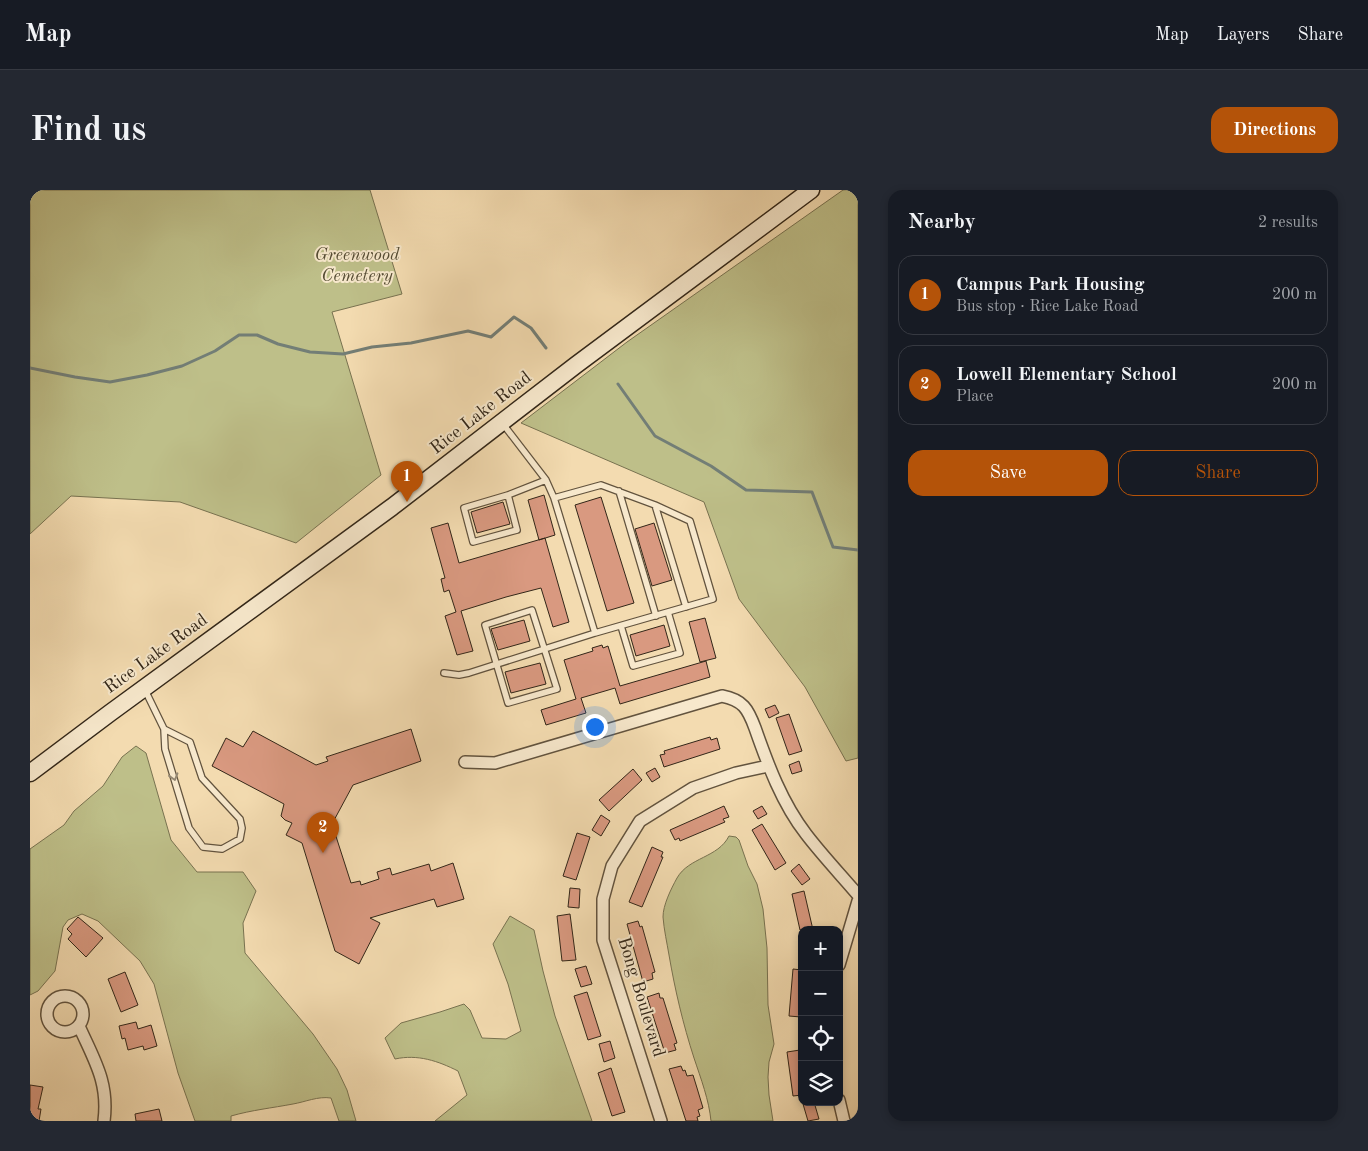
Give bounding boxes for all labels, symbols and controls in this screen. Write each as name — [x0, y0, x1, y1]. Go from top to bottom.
text: Map — [25, 23, 72, 47]
text: Map — [1155, 26, 1189, 44]
text: Layers — [1217, 26, 1269, 44]
text: Share — [1297, 26, 1343, 44]
button: Directions — [1211, 107, 1338, 153]
text: Find us — [30, 113, 146, 148]
text: Nearby — [908, 212, 976, 233]
text: 2 results — [1258, 215, 1318, 231]
park label: Greenwood Cemetery — [314, 246, 400, 285]
text: Campus Park Housing — [956, 276, 1145, 295]
text: 1 — [920, 287, 930, 303]
text: 200 m — [1272, 287, 1317, 303]
text: Bus stop · Rice Lake Road — [956, 299, 1138, 315]
text: Lowell Elementary School — [956, 366, 1177, 385]
street label: Rice Lake Road — [427, 368, 535, 458]
text: 2 — [920, 377, 930, 393]
text: 200 m — [1272, 377, 1317, 393]
text: Place — [956, 389, 993, 405]
button: Save — [908, 450, 1108, 496]
button: Share — [1118, 450, 1318, 496]
pin: 1 — [391, 461, 423, 502]
street label: Rice Lake Road — [101, 611, 211, 697]
your location — [582, 714, 608, 740]
one-way arrow — [168, 772, 178, 780]
pin: 2 — [307, 812, 339, 853]
map controls — [798, 926, 843, 1106]
button: + — [798, 926, 843, 971]
street label: Bong Boulevard — [614, 935, 668, 1059]
button: − — [798, 971, 843, 1016]
button: locate — [798, 1016, 843, 1061]
button: layers — [798, 1061, 843, 1106]

